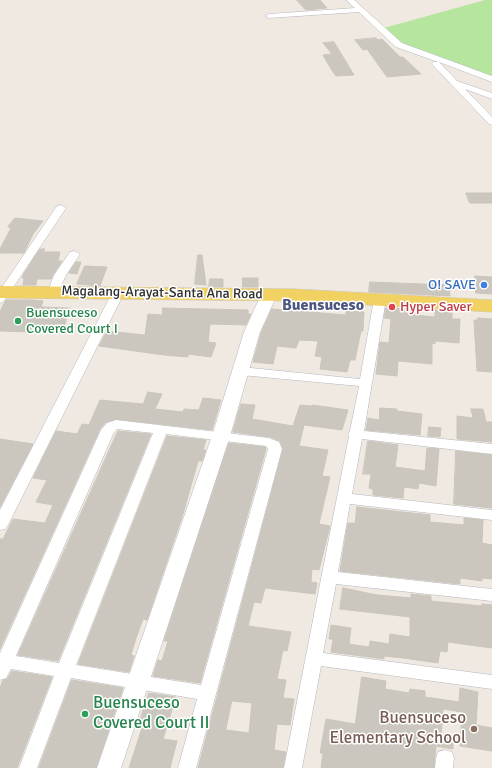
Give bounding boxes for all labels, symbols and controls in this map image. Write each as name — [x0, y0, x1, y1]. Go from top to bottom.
place label: O! SAVE — [428, 277, 476, 293]
marker: O! SAVE — [479, 280, 489, 290]
street label: Magalang-Arayat-Santa Ana Road — [61, 283, 263, 303]
district label: Buensuceso — [282, 296, 364, 316]
place label: Hyper Saver — [400, 299, 472, 315]
marker: Hyper Saver — [387, 302, 397, 312]
place label: Buensuceso Covered Court I — [26, 305, 118, 338]
marker: Buensuceso Covered Court I — [13, 316, 23, 326]
place label: Buensuceso Covered Court II — [93, 694, 210, 734]
marker: Buensuceso Covered Court II — [80, 709, 90, 719]
place label: Buensuceso Elementary School — [329, 709, 466, 749]
marker: Buensuceso Elementary School — [469, 724, 479, 734]

